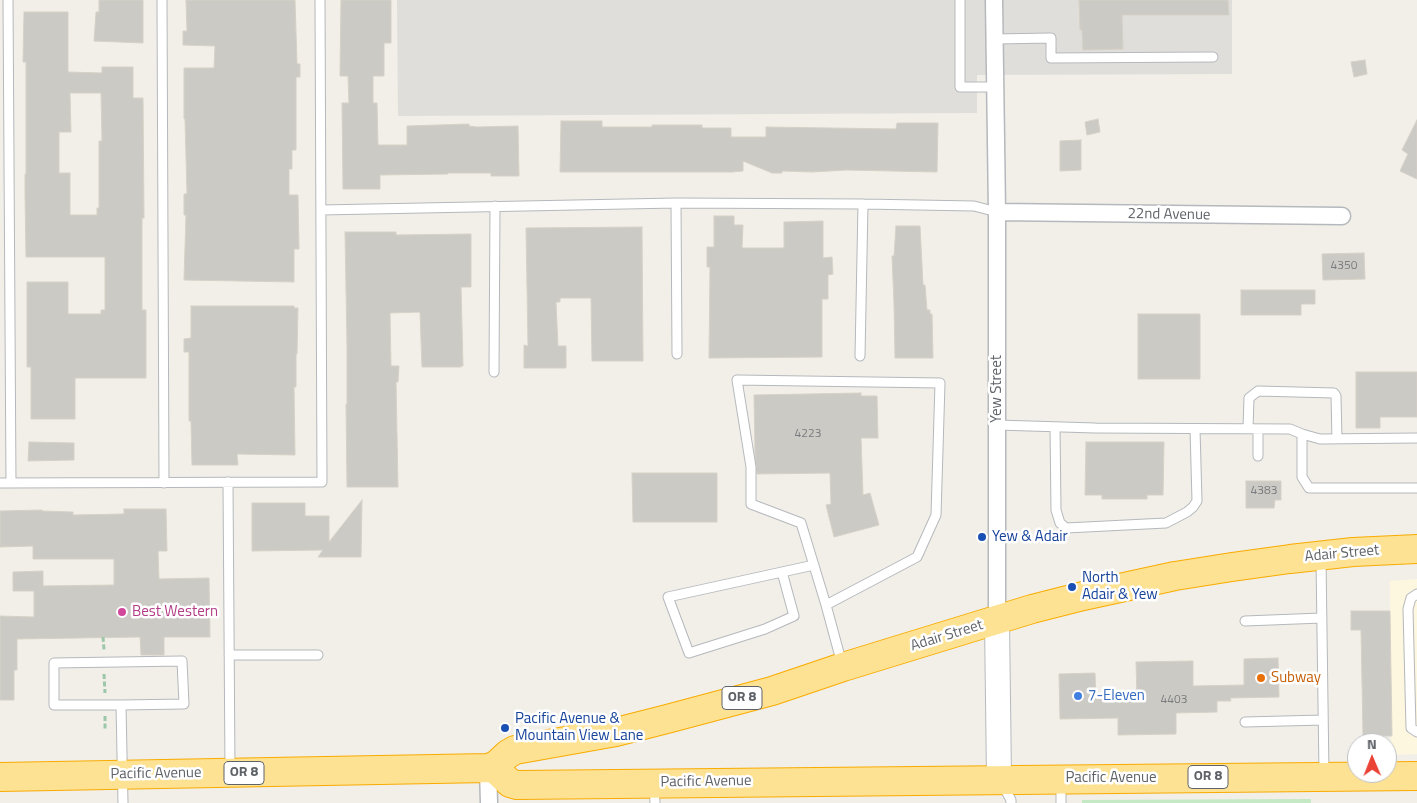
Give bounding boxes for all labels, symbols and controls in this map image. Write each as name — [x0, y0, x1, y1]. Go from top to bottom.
street label: 22nd Avenue — [1127, 205, 1211, 225]
house number: 4350 — [1331, 259, 1357, 273]
street label: Yew Street — [988, 355, 1006, 423]
house number: 4223 — [795, 427, 821, 441]
house number: 4383 — [1251, 484, 1277, 498]
place label: Yew & Adair — [992, 528, 1068, 546]
marker: Yew & Adair — [976, 531, 988, 543]
street label: Adair Street — [1304, 542, 1380, 566]
place label: North Adair & Yew — [1082, 569, 1158, 604]
marker: North Adair & Yew — [1066, 581, 1078, 593]
place label: Best Western — [132, 603, 218, 621]
marker: Best Western — [116, 606, 128, 618]
street label: Adair Street — [909, 616, 985, 656]
place label: Subway — [1271, 669, 1321, 687]
marker: Subway — [1255, 672, 1267, 684]
road number: OR 8 — [722, 686, 762, 710]
place label: 7-Eleven — [1088, 687, 1145, 705]
marker: 7-Eleven — [1072, 690, 1084, 702]
house number: 4403 — [1161, 693, 1187, 707]
place label: Pacific Avenue & Mountain View Lane — [515, 710, 643, 745]
marker: Pacific Avenue & Mountain View Lane — [499, 722, 511, 734]
north arrow — [1347, 733, 1397, 783]
text: N — [1367, 733, 1377, 754]
road number: OR 8 — [224, 761, 264, 784]
street label: Pacific Avenue — [110, 764, 202, 784]
road number: OR 8 — [1188, 766, 1228, 789]
street label: Pacific Avenue — [1065, 769, 1157, 787]
street label: Pacific Avenue — [660, 772, 752, 792]

